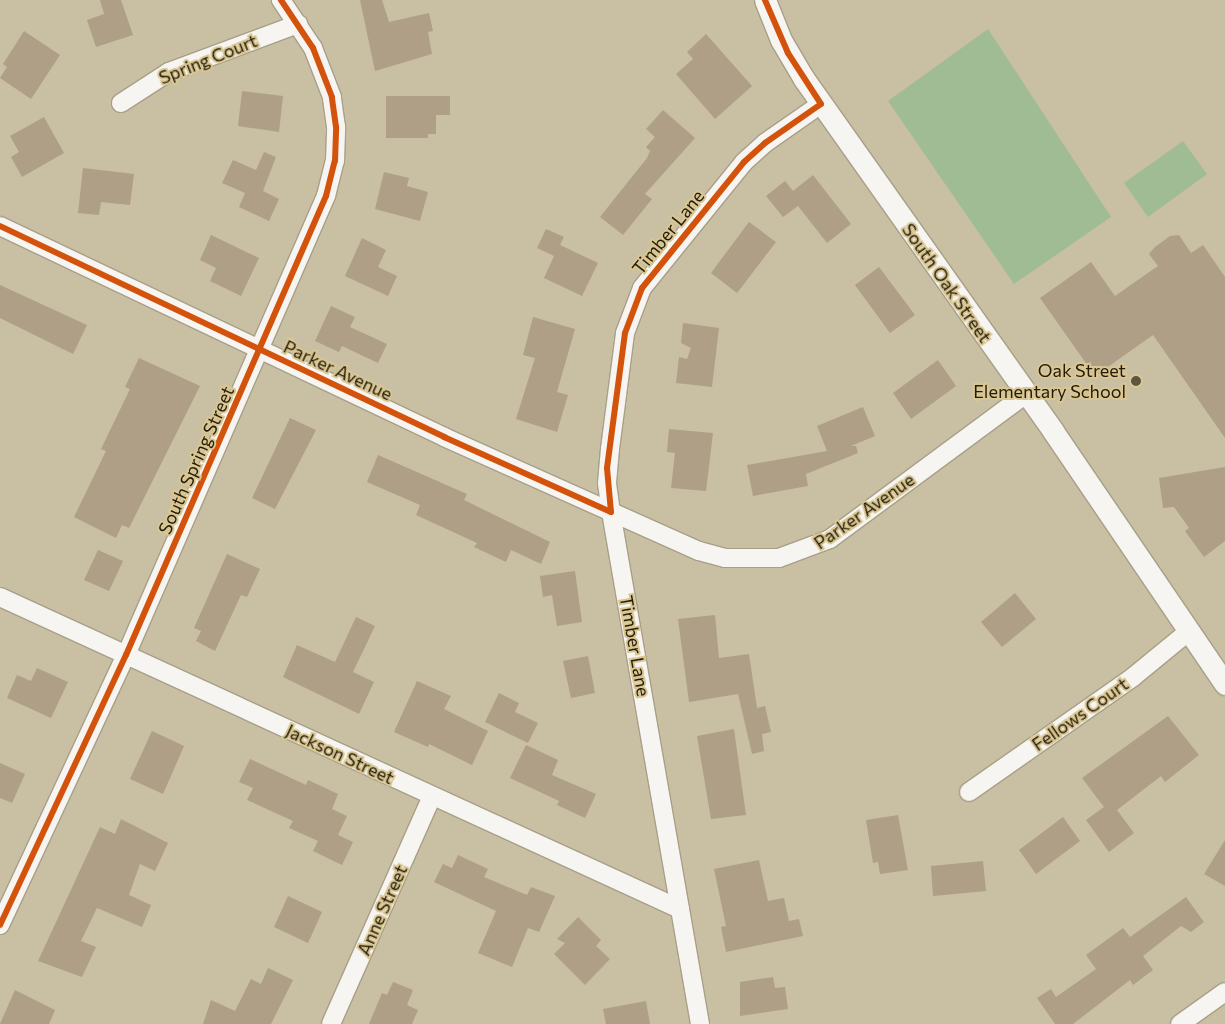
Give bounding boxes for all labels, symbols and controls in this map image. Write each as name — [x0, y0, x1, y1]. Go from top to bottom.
street label: Spring Court — [156, 29, 260, 89]
street label: Timber Lane — [627, 186, 709, 278]
street label: South Oak Street — [898, 219, 996, 347]
street label: Parker Avenue — [280, 335, 396, 405]
place label: Oak Street Elementary School — [973, 360, 1126, 402]
marker: Oak Street Elementary School — [1130, 375, 1142, 387]
street label: South Spring Street — [154, 383, 238, 537]
street label: Parker Avenue — [810, 468, 918, 554]
street label: Timber Lane — [615, 594, 655, 698]
street label: Fellows Court — [1028, 673, 1132, 755]
street label: Jackson Street — [282, 720, 398, 788]
street label: Anne Street — [352, 861, 412, 959]

